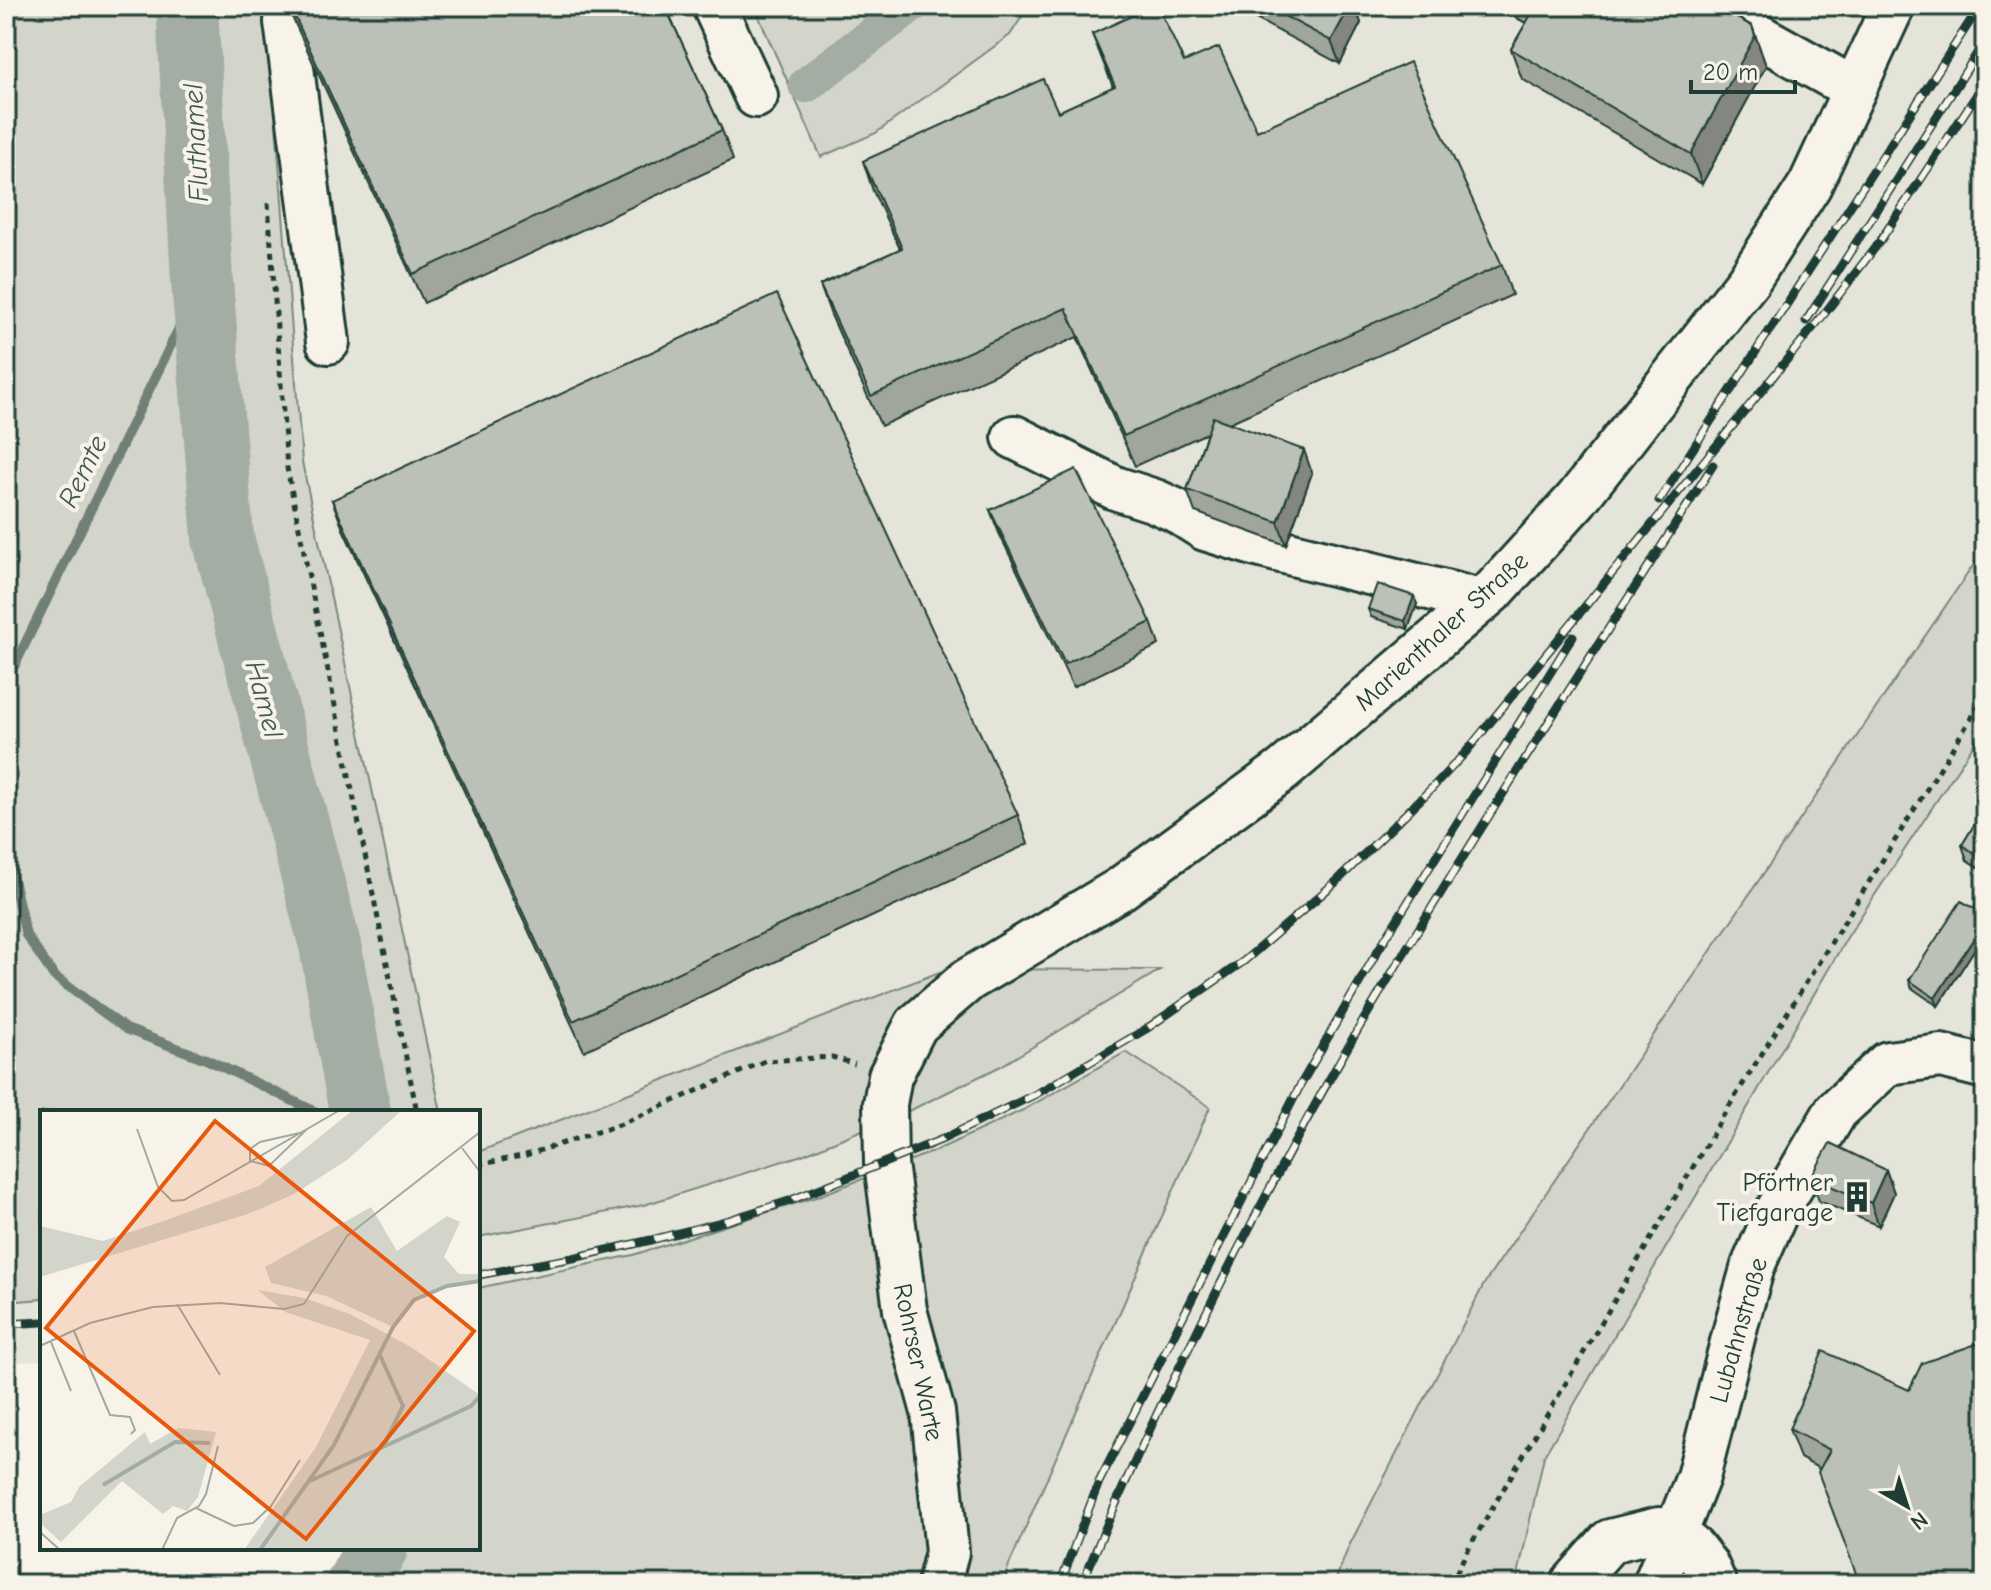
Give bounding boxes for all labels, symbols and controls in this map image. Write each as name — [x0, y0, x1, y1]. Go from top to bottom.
scale bar — [1691, 44, 1795, 94]
text: 20 m — [1703, 58, 1758, 86]
water label: Fluthamel — [177, 82, 215, 203]
water label: Remte — [52, 430, 114, 513]
street label: Marienthaler Straße — [1349, 546, 1535, 718]
water label: Hamel — [238, 657, 290, 742]
inset map — [40, 1110, 480, 1550]
place label: Pförtner Tiefgarage — [1716, 1168, 1834, 1228]
building icon: Pförtner Tiefgarage — [1840, 1180, 1874, 1214]
street label: Lubahnstraße — [1704, 1254, 1774, 1406]
street label: Rohrser Warte — [887, 1281, 949, 1444]
north arrow — [1867, 1466, 1947, 1546]
text: N — [1905, 1506, 1933, 1535]

